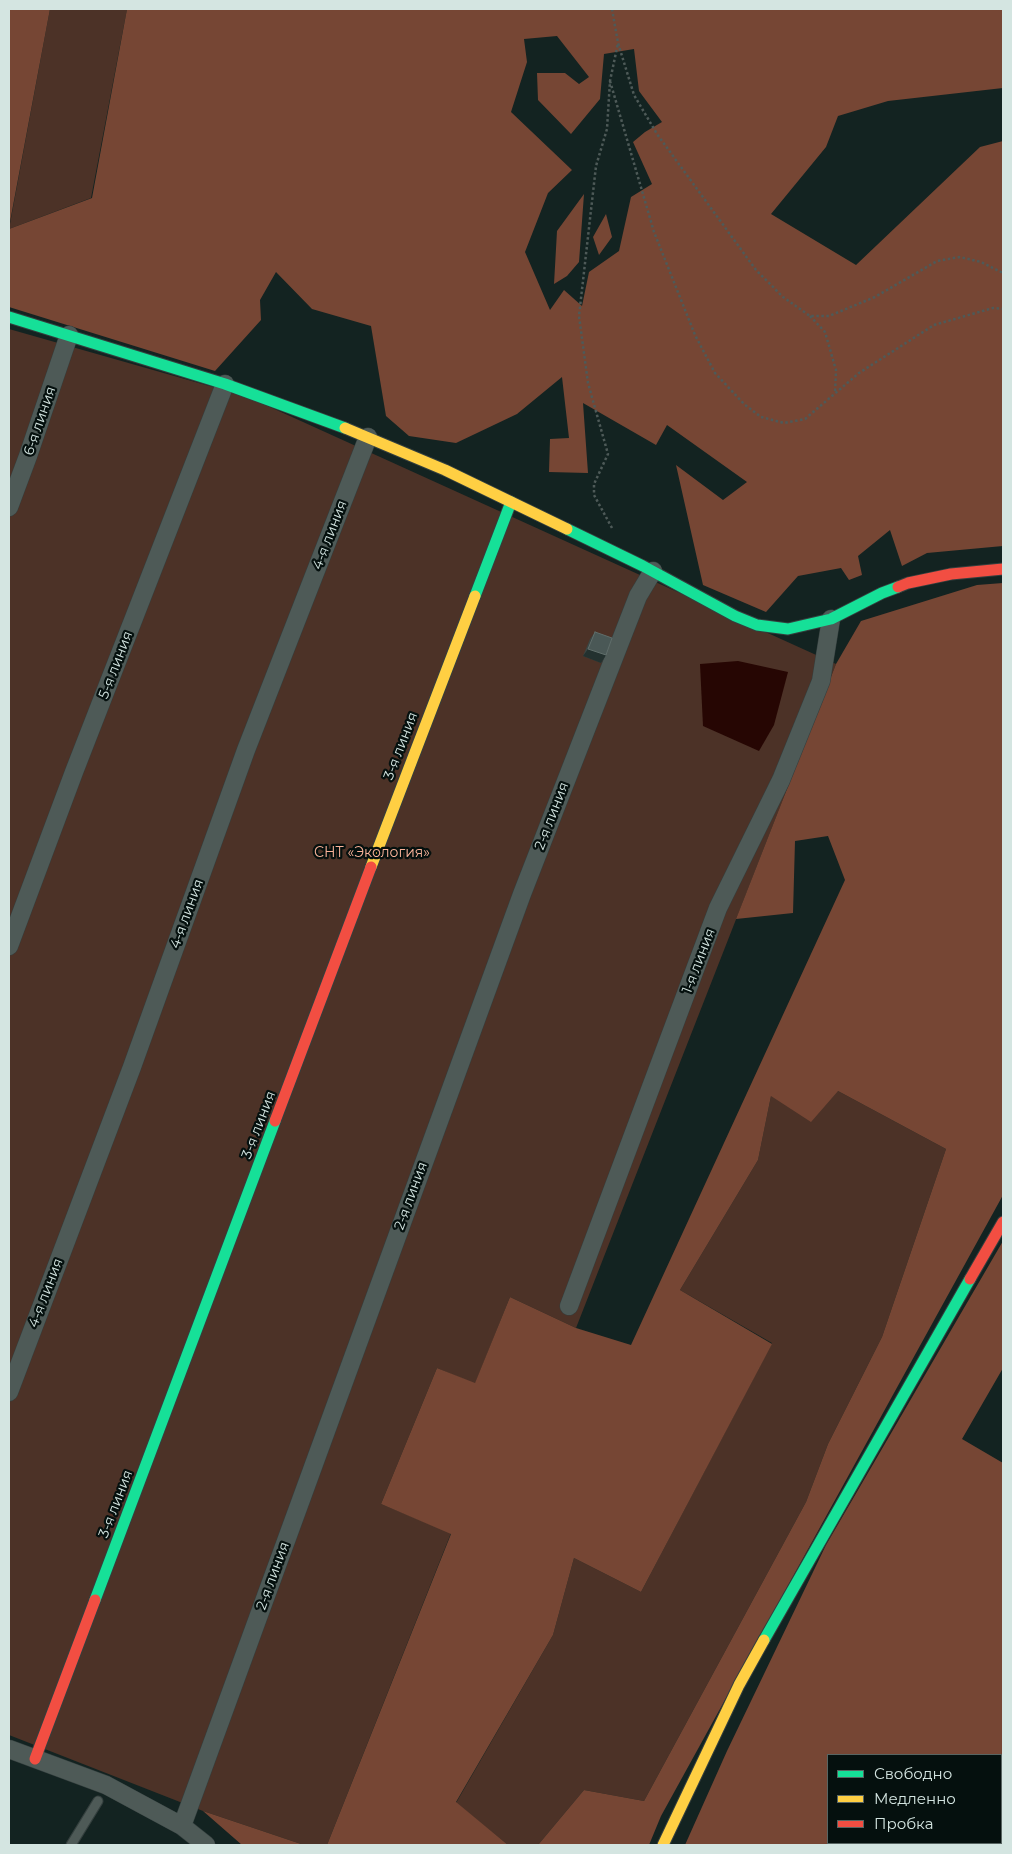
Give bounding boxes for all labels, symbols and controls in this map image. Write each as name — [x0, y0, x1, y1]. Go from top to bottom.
street label: 6-я линия — [20, 384, 60, 458]
street label: 4-я линия — [309, 498, 351, 572]
street label: 5-я линия — [95, 629, 137, 701]
street label: 3-я линия — [380, 710, 422, 782]
street label: 2-я линия — [531, 780, 573, 852]
park label: СНТ «Экология» — [314, 845, 430, 861]
street label: 4-я линия — [167, 877, 207, 951]
street label: 1-я линия — [679, 926, 719, 996]
street label: 3-я линия — [238, 1089, 280, 1161]
street label: 2-я линия — [391, 1160, 431, 1232]
street label: 4-я линия — [25, 1256, 67, 1330]
street label: 3-я линия — [95, 1468, 137, 1540]
street label: 2-я линия — [253, 1540, 293, 1612]
legend — [827, 1754, 1002, 1844]
text: Свободно — [874, 1764, 952, 1783]
text: Медленно — [874, 1789, 956, 1808]
text: Пробка — [874, 1814, 933, 1833]

